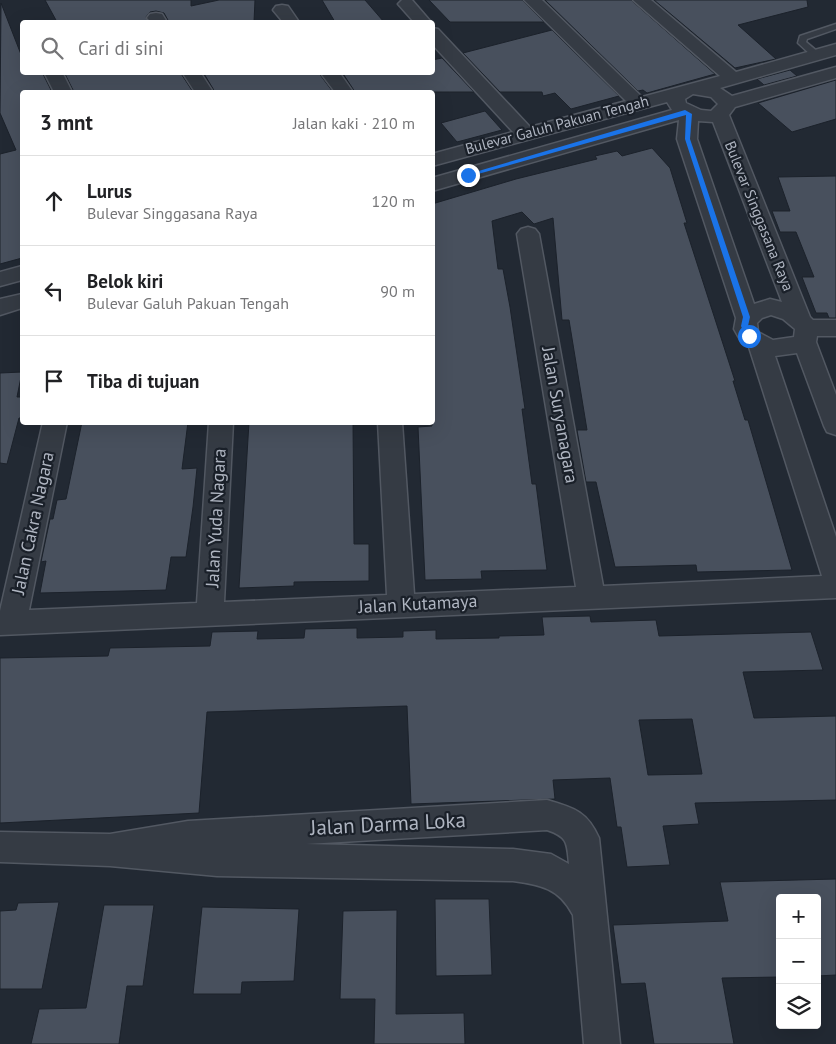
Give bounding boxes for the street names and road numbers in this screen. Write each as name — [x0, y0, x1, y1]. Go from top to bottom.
street label: Bulevar Galuh Pakuan Tengah — [463, 91, 651, 158]
street label: Bulevar Singgasana Raya — [721, 138, 798, 294]
street label: Jalan Suryanagara — [537, 344, 584, 485]
street label: Jalan Yuda Nagara — [200, 448, 231, 589]
street label: Jalan Cakra Nagara — [6, 450, 59, 597]
street label: Jalan Kutamaya — [357, 589, 478, 618]
street label: Jalan Darma Loka — [308, 806, 467, 841]

